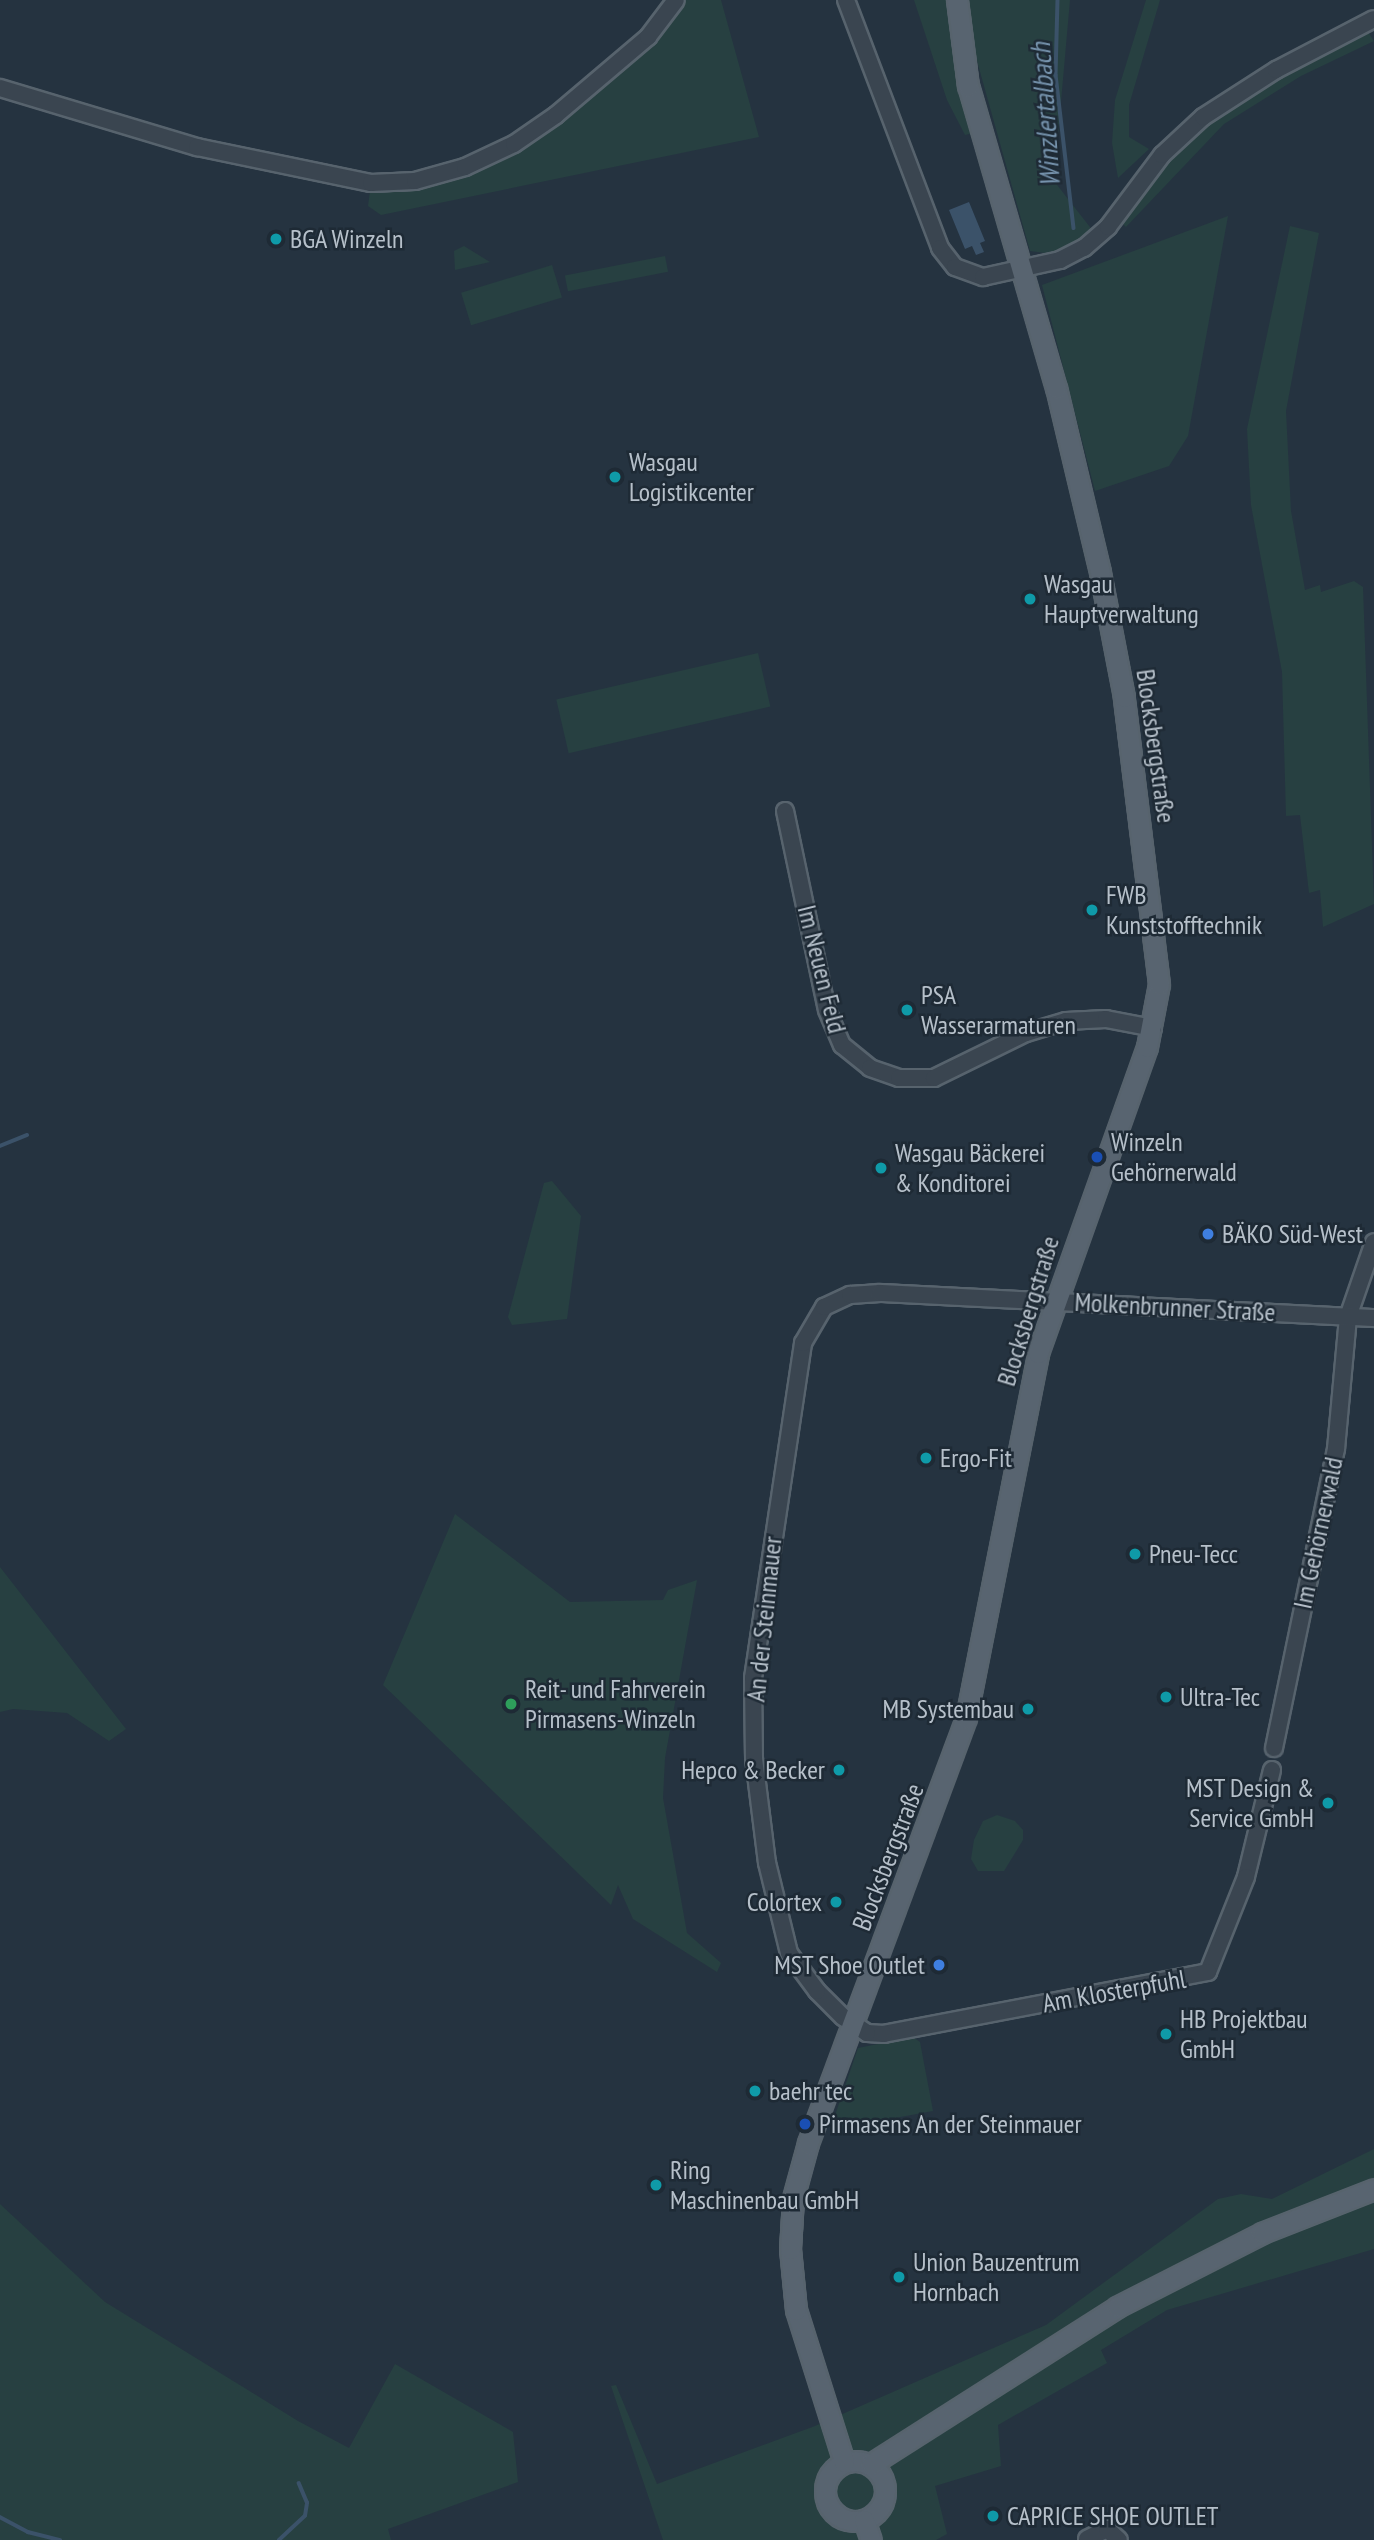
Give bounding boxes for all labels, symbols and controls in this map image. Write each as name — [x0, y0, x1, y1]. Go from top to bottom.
water label: Winzlertalbach — [1023, 42, 1067, 188]
place label: BGA Winzeln — [290, 223, 405, 255]
marker: BGA Winzeln — [268, 231, 284, 247]
place label: Wasgau Logistikcenter — [629, 446, 754, 508]
marker: Wasgau Logistikcenter — [607, 469, 623, 485]
place label: Wasgau Hauptverwaltung — [1044, 568, 1199, 630]
marker: Wasgau Hauptverwaltung — [1022, 591, 1038, 607]
street label: Blocksbergstraße — [1130, 667, 1182, 825]
place label: FWB Kunststofftechnik — [1106, 879, 1262, 940]
street label: Im Neuen Feld — [791, 902, 853, 1036]
marker: FWB Kunststofftechnik — [1084, 902, 1100, 918]
place label: PSA Wasserarmaturen — [921, 979, 1076, 1040]
marker: PSA Wasserarmaturen — [899, 1002, 915, 1018]
place label: Winzeln Gehörnerwald — [1111, 1126, 1237, 1188]
place label: Wasgau Bäckerei & Konditorei — [895, 1137, 1045, 1198]
marker: Winzeln Gehörnerwald — [1089, 1149, 1105, 1165]
marker: Wasgau Bäckerei & Konditorei — [873, 1160, 889, 1176]
place label: BÄKO Süd-West — [1222, 1218, 1363, 1250]
marker: BÄKO Süd-West — [1200, 1226, 1216, 1242]
street label: Blocksbergstraße — [990, 1232, 1066, 1390]
street label: Molkenbrunner Straße — [1074, 1286, 1276, 1328]
place label: Ergo-Fit — [940, 1442, 1012, 1474]
marker: Ergo-Fit — [918, 1450, 934, 1466]
street label: Im Gehörnerwald — [1287, 1454, 1349, 1612]
street label: An der Steinmauer — [740, 1535, 788, 1703]
place label: Pneu-Tecc — [1149, 1538, 1238, 1570]
marker: Pneu-Tecc — [1127, 1546, 1143, 1562]
place label: Reit- und Fahrverein Pirmasens-Winzeln — [525, 1673, 707, 1734]
place label: Ultra-Tec — [1180, 1681, 1260, 1713]
marker: Ultra-Tec — [1158, 1689, 1174, 1705]
place label: MB Systembau — [882, 1693, 1014, 1725]
marker: Reit- und Fahrverein Pirmasens-Winzeln — [503, 1696, 519, 1712]
marker: MB Systembau — [1020, 1701, 1036, 1717]
place label: Hepco & Becker — [681, 1754, 825, 1786]
marker: Hepco & Becker — [831, 1762, 847, 1778]
place label: MST Design & Service GmbH — [1185, 1772, 1314, 1834]
street label: Blocksbergstraße — [846, 1779, 930, 1935]
marker: MST Design & Service GmbH — [1320, 1795, 1336, 1811]
place label: Colortex — [747, 1886, 822, 1918]
marker: Colortex — [828, 1894, 844, 1910]
place label: MST Shoe Outlet — [773, 1949, 925, 1981]
marker: MST Shoe Outlet — [931, 1957, 947, 1973]
street label: Am Klosterpfuhl — [1040, 1963, 1188, 2019]
place label: HB Projektbau GmbH — [1180, 2003, 1308, 2064]
marker: HB Projektbau GmbH — [1158, 2026, 1174, 2042]
place label: baehr tec — [769, 2075, 852, 2107]
marker: baehr tec — [747, 2083, 763, 2099]
place label: Pirmasens An der Steinmauer — [819, 2108, 1082, 2140]
marker: Pirmasens An der Steinmauer — [797, 2116, 813, 2132]
place label: Ring Maschinenbau GmbH — [670, 2154, 859, 2216]
marker: Ring Maschinenbau GmbH — [648, 2177, 664, 2193]
place label: Union Bauzentrum Hornbach — [913, 2246, 1079, 2308]
marker: Union Bauzentrum Hornbach — [891, 2269, 907, 2285]
place label: CAPRICE SHOE OUTLET — [1007, 2500, 1218, 2532]
marker: CAPRICE SHOE OUTLET — [985, 2508, 1001, 2524]

